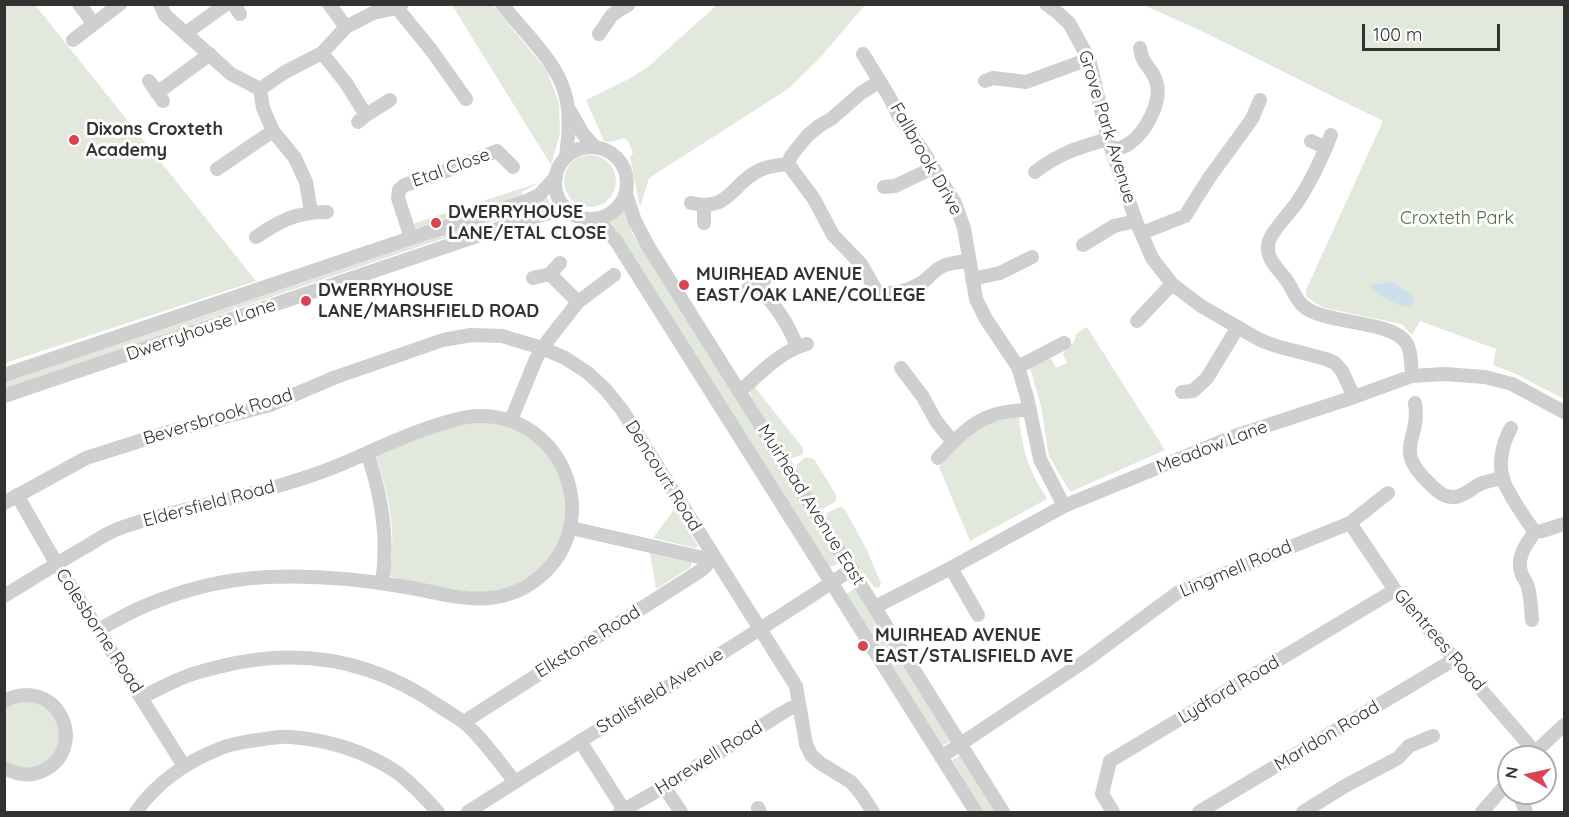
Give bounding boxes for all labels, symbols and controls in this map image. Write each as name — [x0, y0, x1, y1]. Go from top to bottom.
scale bar — [1365, 12, 1503, 50]
text: 100 m — [1373, 23, 1422, 46]
street label: Grove Park Avenue — [1073, 48, 1141, 206]
street label: Fallbrook Drive — [885, 99, 967, 219]
place label: Dixons Croxteth Academy — [86, 119, 223, 162]
marker: Dixons Croxteth Academy — [67, 133, 81, 147]
street label: Etal Close — [409, 144, 493, 192]
place label: DWERRYHOUSE LANE/ETAL CLOSE — [448, 202, 607, 244]
park label: Croxteth Park — [1400, 208, 1514, 230]
marker: DWERRYHOUSE LANE/ETAL CLOSE — [429, 216, 443, 230]
place label: MUIRHEAD AVENUE EAST/OAK LANE/COLLEGE — [696, 264, 926, 306]
marker: MUIRHEAD AVENUE EAST/OAK LANE/COLLEGE — [677, 278, 691, 292]
place label: DWERRYHOUSE LANE/MARSHFIELD ROAD — [318, 280, 539, 322]
street label: Dwerryhouse Lane — [123, 294, 279, 366]
marker: DWERRYHOUSE LANE/MARSHFIELD ROAD — [299, 294, 313, 308]
street label: Beversbrook Road — [141, 384, 295, 450]
street label: Meadow Lane — [1153, 416, 1271, 478]
street label: Dencourt Road — [620, 417, 706, 535]
street label: Muirhead Avenue East — [753, 421, 869, 589]
street label: Eldersfield Road — [141, 476, 277, 532]
street label: Lingmell Road — [1177, 536, 1295, 602]
street label: Colesborne Road — [51, 565, 147, 697]
street label: Glentrees Road — [1389, 585, 1489, 695]
street label: Elkstone Road — [532, 601, 644, 683]
place label: MUIRHEAD AVENUE EAST/STALISFIELD AVE — [875, 625, 1073, 668]
marker: MUIRHEAD AVENUE EAST/STALISFIELD AVE — [856, 639, 870, 653]
street label: Stalisfield Avenue — [593, 643, 727, 739]
street label: Lydford Road — [1175, 651, 1283, 729]
street label: Marldon Road — [1271, 696, 1383, 776]
street label: Harewell Road — [651, 716, 767, 800]
north arrow — [1497, 745, 1557, 805]
text: N — [1500, 765, 1522, 780]

